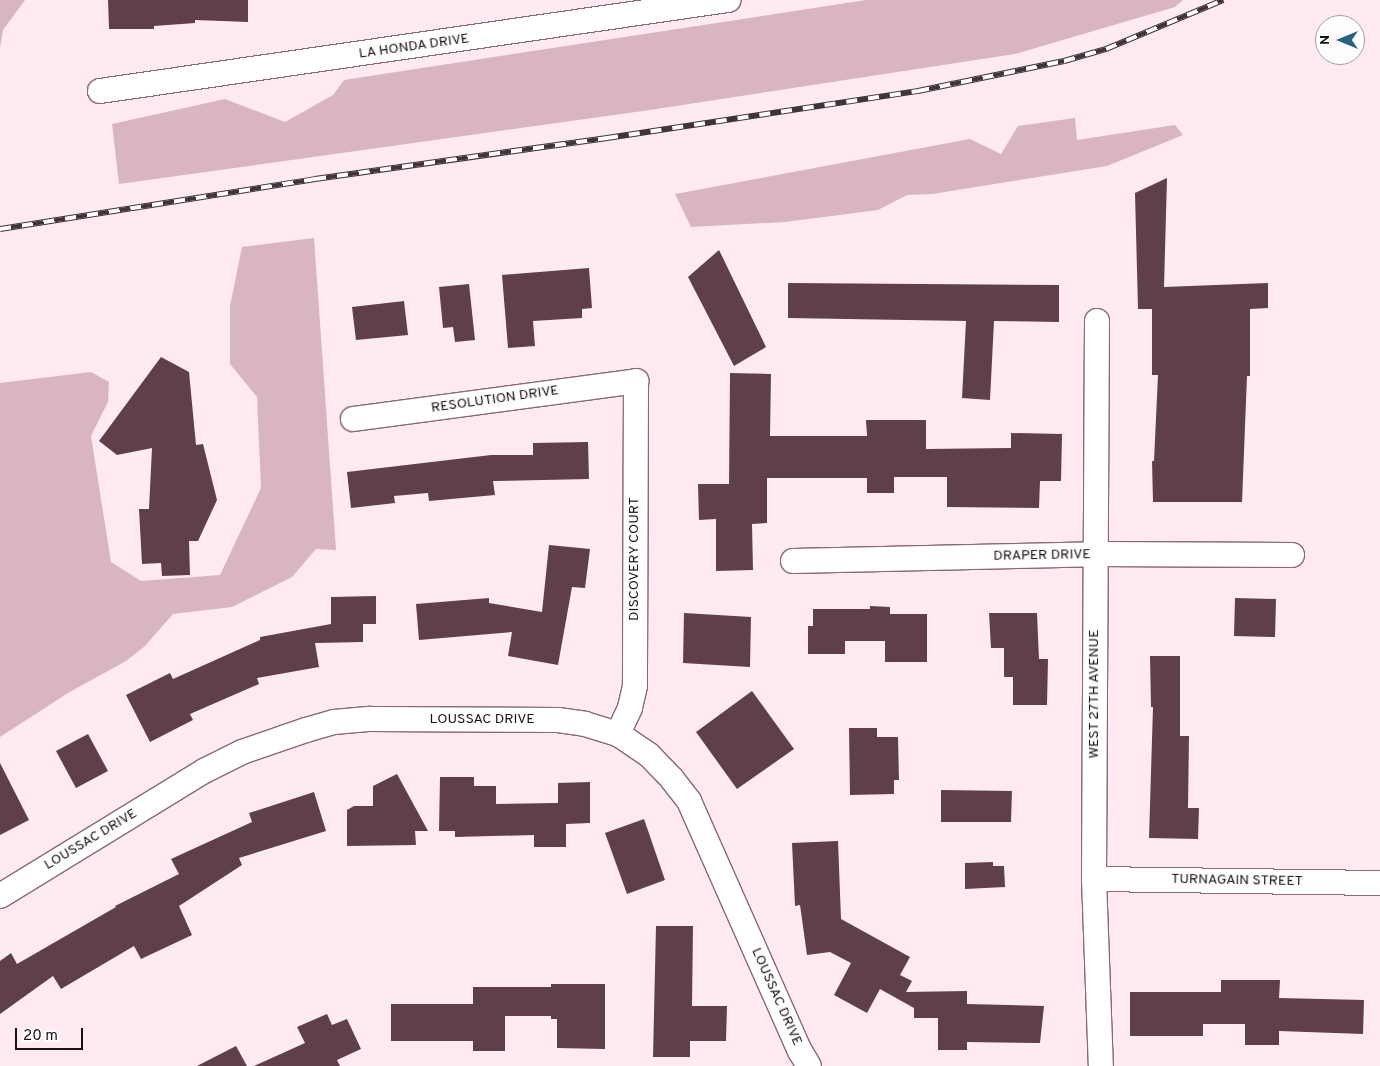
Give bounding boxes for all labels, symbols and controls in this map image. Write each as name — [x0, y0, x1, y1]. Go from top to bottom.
north arrow — [1315, 15, 1365, 65]
street label: LA HONDA DRIVE — [357, 31, 471, 63]
text: N — [1317, 35, 1334, 45]
street label: RESOLUTION DRIVE — [430, 383, 560, 417]
street label: DISCOVERY COURT — [627, 497, 643, 621]
street label: DRAPER DRIVE — [993, 547, 1091, 565]
street label: WEST 27TH AVENUE — [1087, 629, 1103, 759]
street label: LOUSSAC DRIVE — [429, 712, 535, 728]
street label: LOUSSAC DRIVE — [42, 806, 140, 874]
street label: TURNAGAIN STREET — [1171, 871, 1303, 891]
street label: LOUSSAC DRIVE — [747, 946, 805, 1048]
scale bar — [18, 1018, 85, 1050]
text: 20 m — [23, 1027, 58, 1046]

